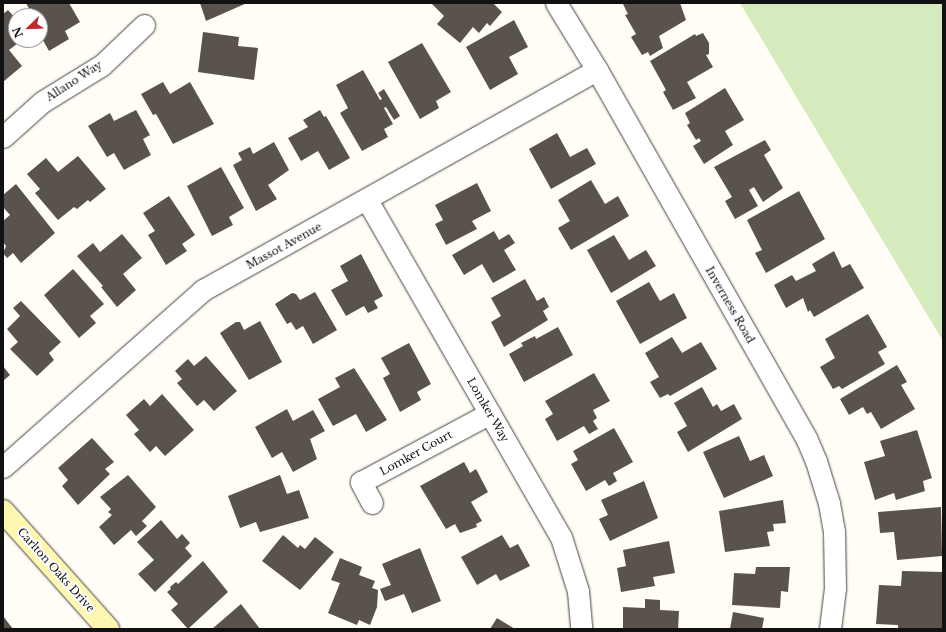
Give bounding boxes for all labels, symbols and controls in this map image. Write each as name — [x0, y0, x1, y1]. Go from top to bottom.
north arrow — [8, 8, 48, 48]
text: N — [9, 25, 26, 40]
street label: Allano Way — [43, 58, 105, 104]
street label: Massot Avenue — [244, 220, 324, 272]
street label: Inverness Road — [703, 264, 757, 346]
street label: Lomker Way — [464, 375, 512, 445]
street label: Lomker Court — [377, 428, 455, 478]
street label: Carlton Oaks Drive — [15, 525, 97, 615]

